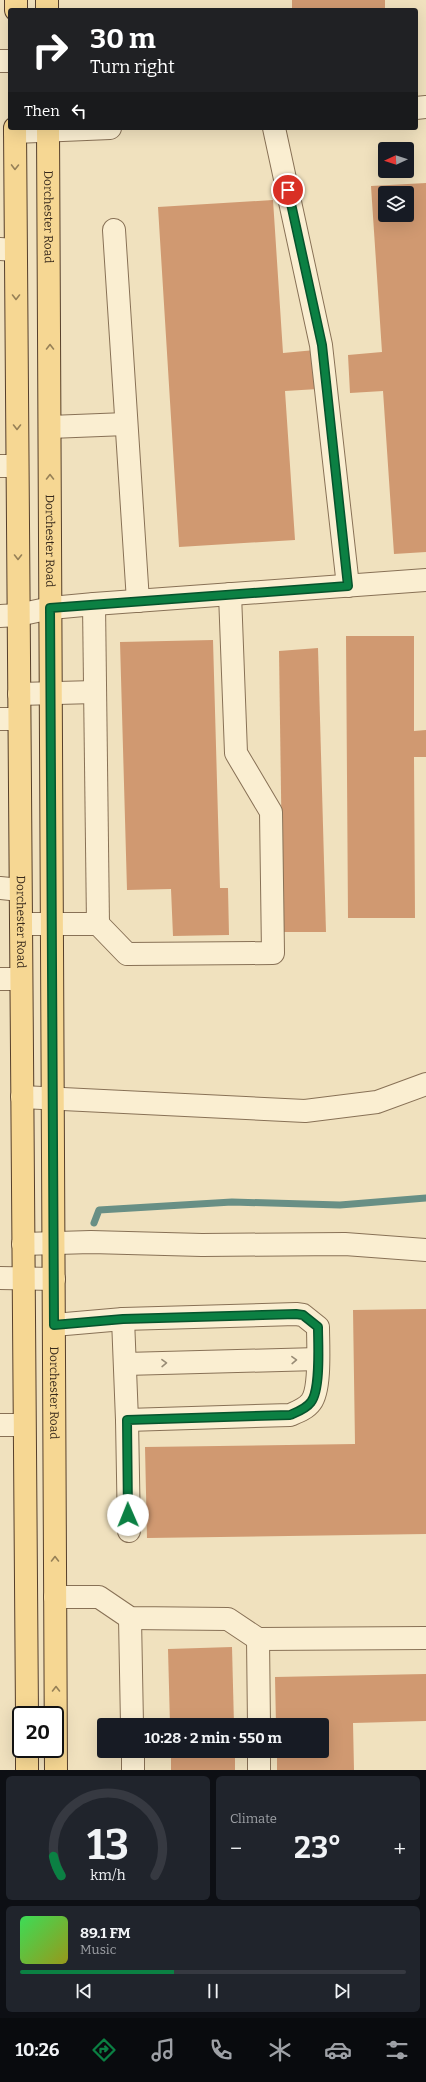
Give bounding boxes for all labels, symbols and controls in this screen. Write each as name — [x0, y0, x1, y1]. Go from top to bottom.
text: 30 m — [90, 22, 156, 55]
icon: right — [24, 24, 76, 76]
text: Turn right — [90, 56, 175, 78]
icon: left — [68, 100, 90, 122]
text: Then — [24, 102, 60, 120]
north arrow — [378, 142, 414, 178]
map controls — [378, 142, 414, 222]
one-way arrow — [11, 164, 19, 170]
street label: Dorchester Road — [41, 170, 56, 264]
pin — [271, 173, 305, 207]
icon: arrive — [277, 179, 299, 201]
button: layers — [378, 186, 414, 222]
one-way arrow — [12, 294, 20, 300]
one-way arrow — [46, 344, 54, 350]
one-way arrow — [13, 424, 21, 430]
one-way arrow — [46, 474, 54, 480]
street label: Dorchester Road — [43, 494, 57, 588]
one-way arrow — [14, 554, 22, 560]
street label: Dorchester Road — [14, 875, 28, 969]
street label: Dorchester Road — [47, 1346, 61, 1439]
one-way arrow — [291, 1356, 297, 1364]
one-way arrow — [161, 1359, 167, 1367]
position arrow — [107, 1494, 149, 1536]
one-way arrow — [51, 1556, 59, 1562]
one-way arrow — [52, 1686, 60, 1692]
speed limit sign: 20 — [12, 1706, 64, 1758]
text: 10:28 · 2 min · 550 m — [144, 1729, 282, 1747]
text: Climate — [230, 1811, 277, 1826]
text: 13 — [87, 1820, 129, 1870]
text: 23° — [294, 1830, 341, 1866]
text: − — [230, 1835, 242, 1862]
text: + — [393, 1835, 406, 1862]
text: km/h — [90, 1867, 126, 1884]
text: 89.1 FM — [80, 1924, 131, 1942]
text: Music — [80, 1942, 116, 1957]
icon: previous — [73, 1980, 95, 2002]
icon: pause — [202, 1980, 224, 2002]
icon: next — [331, 1980, 353, 2002]
icon: directions — [90, 2036, 118, 2064]
icon: music — [149, 2036, 177, 2064]
icon: phone — [207, 2036, 235, 2064]
icon: climate — [266, 2036, 294, 2064]
icon: car — [324, 2036, 352, 2064]
icon: filters — [383, 2036, 411, 2064]
text: 10:26 — [15, 2039, 59, 2061]

